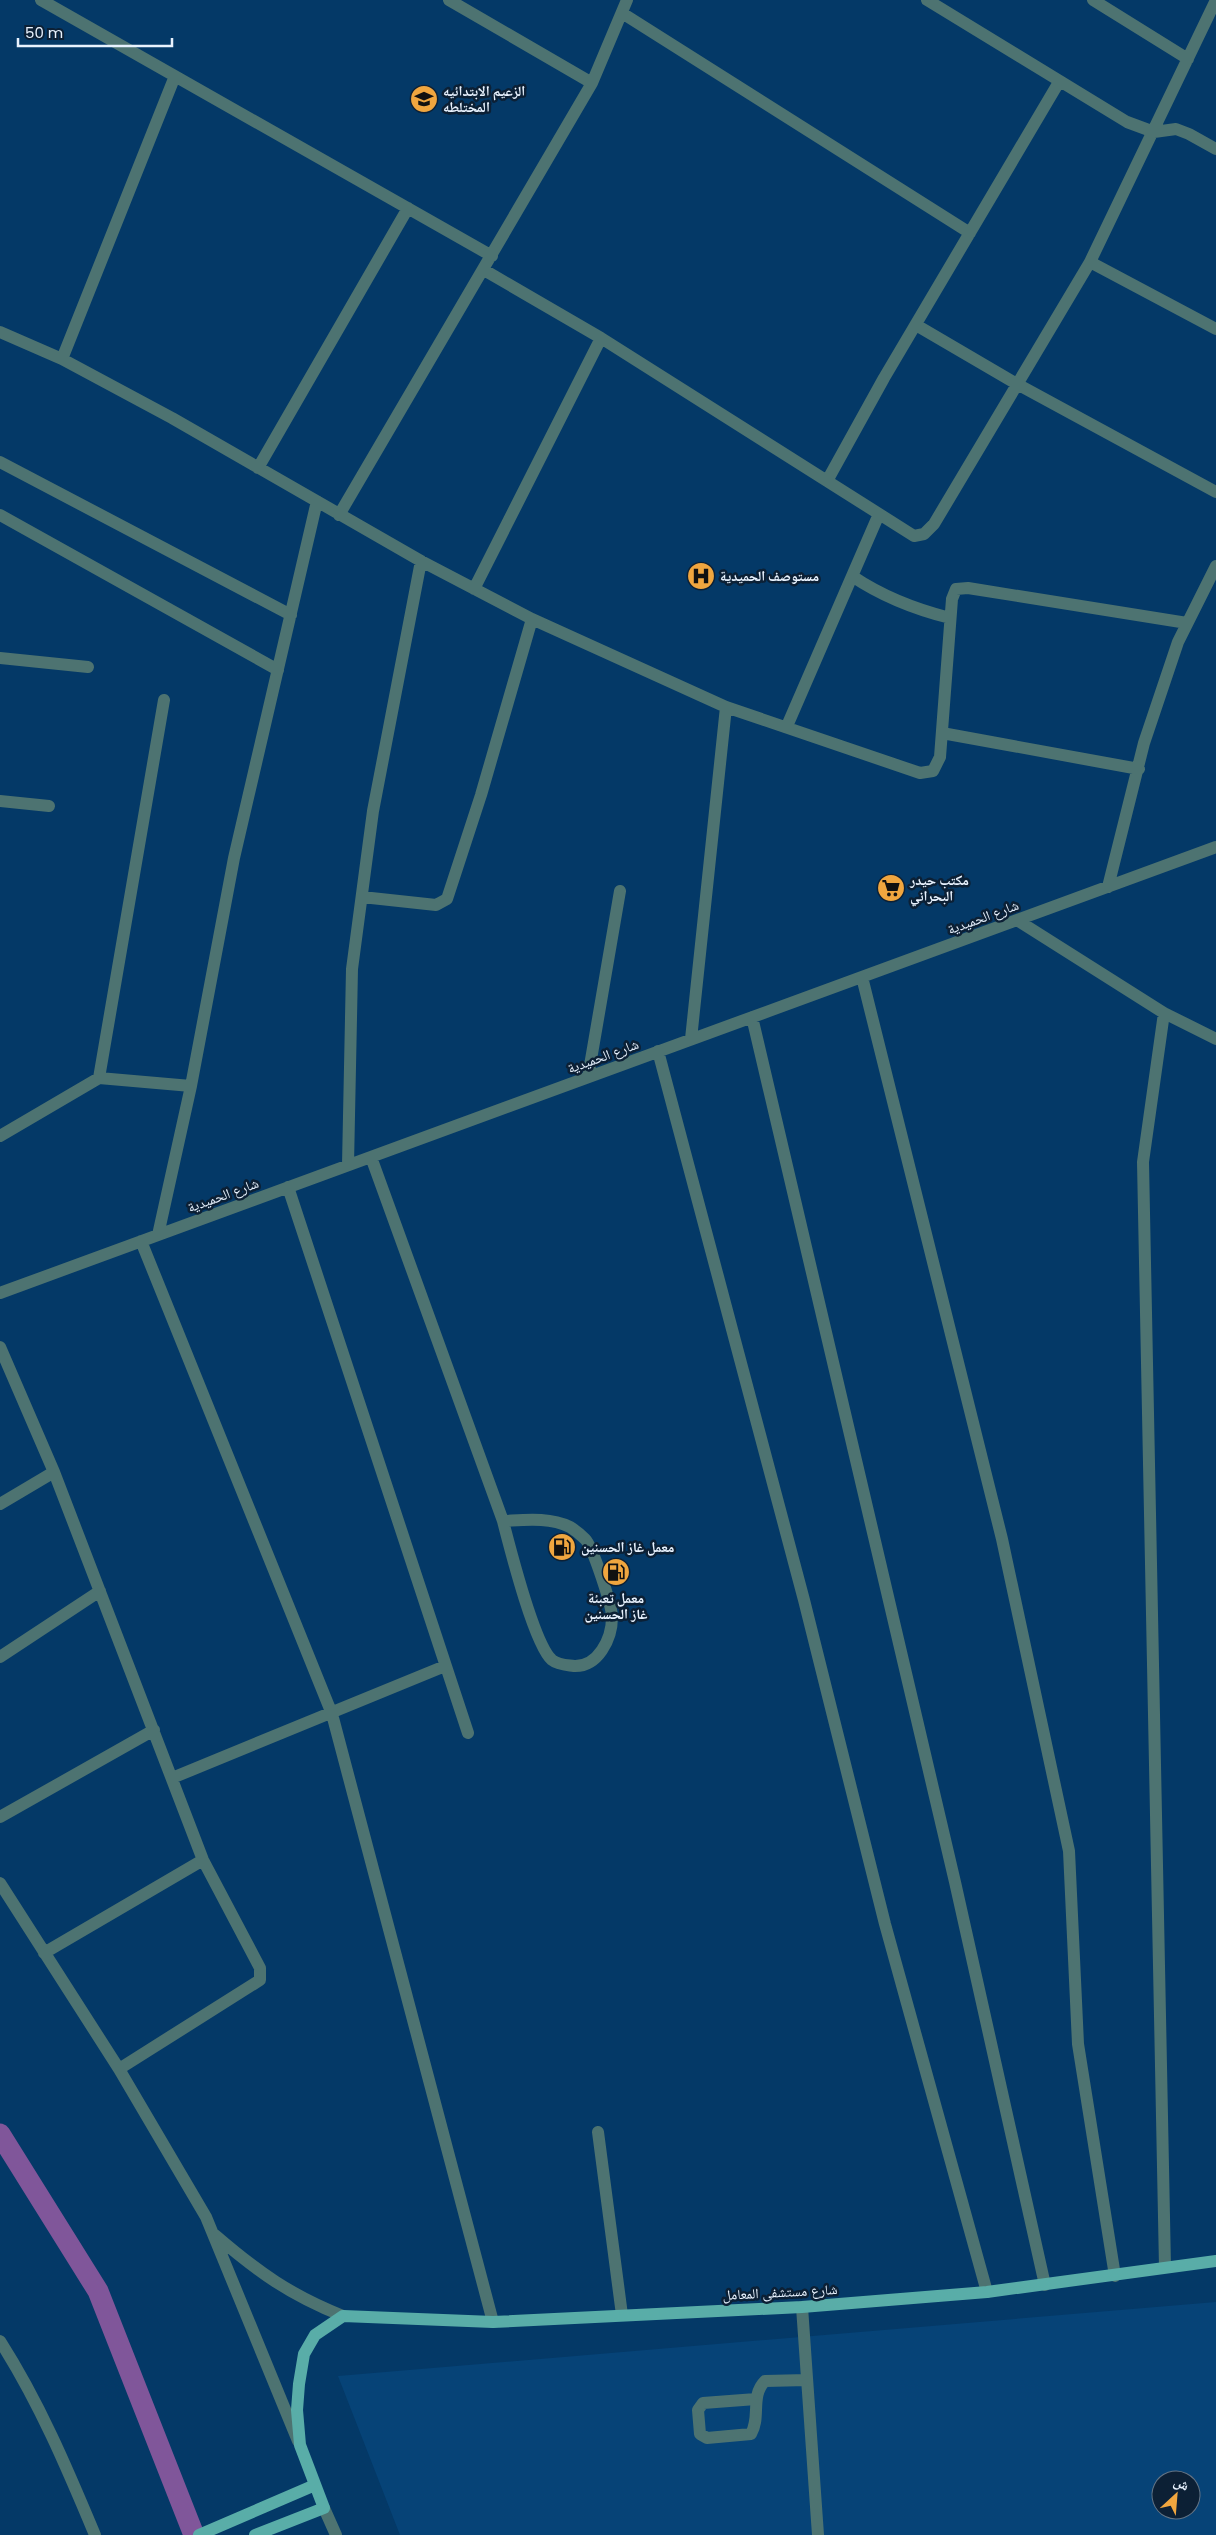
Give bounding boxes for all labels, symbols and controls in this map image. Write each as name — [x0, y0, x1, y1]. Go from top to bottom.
scale bar — [18, 15, 171, 47]
text: 50 m — [25, 22, 63, 43]
place label: الزعيم الابتدائيه المختلطه — [443, 81, 525, 117]
school or university icon: الزعيم الابتدائيه المختلطه — [409, 84, 439, 114]
hospital icon: مستوصف الحميدية — [686, 561, 716, 591]
place label: مستوصف الحميدية — [720, 566, 819, 586]
place label: مكتب حيدر البحراني — [909, 870, 969, 907]
supermarket icon: مكتب حيدر البحراني — [876, 873, 906, 903]
street label: شارع الحميدية — [945, 895, 1021, 939]
street label: شارع الحميدية — [565, 1034, 641, 1078]
street label: شارع الحميدية — [185, 1173, 261, 1217]
fuel station icon: معمل غاز الحسنين — [547, 1532, 577, 1562]
place label: معمل غاز الحسنين — [581, 1537, 674, 1557]
fuel station icon: معمل تعبئة غاز الحسنين — [601, 1557, 631, 1587]
place label: معمل تعبئة غاز الحسنين — [585, 1588, 648, 1624]
street label: شارع مستشفى المعامل — [722, 2279, 838, 2305]
north arrow — [1151, 2470, 1201, 2520]
text: ش — [1171, 2471, 1193, 2496]

